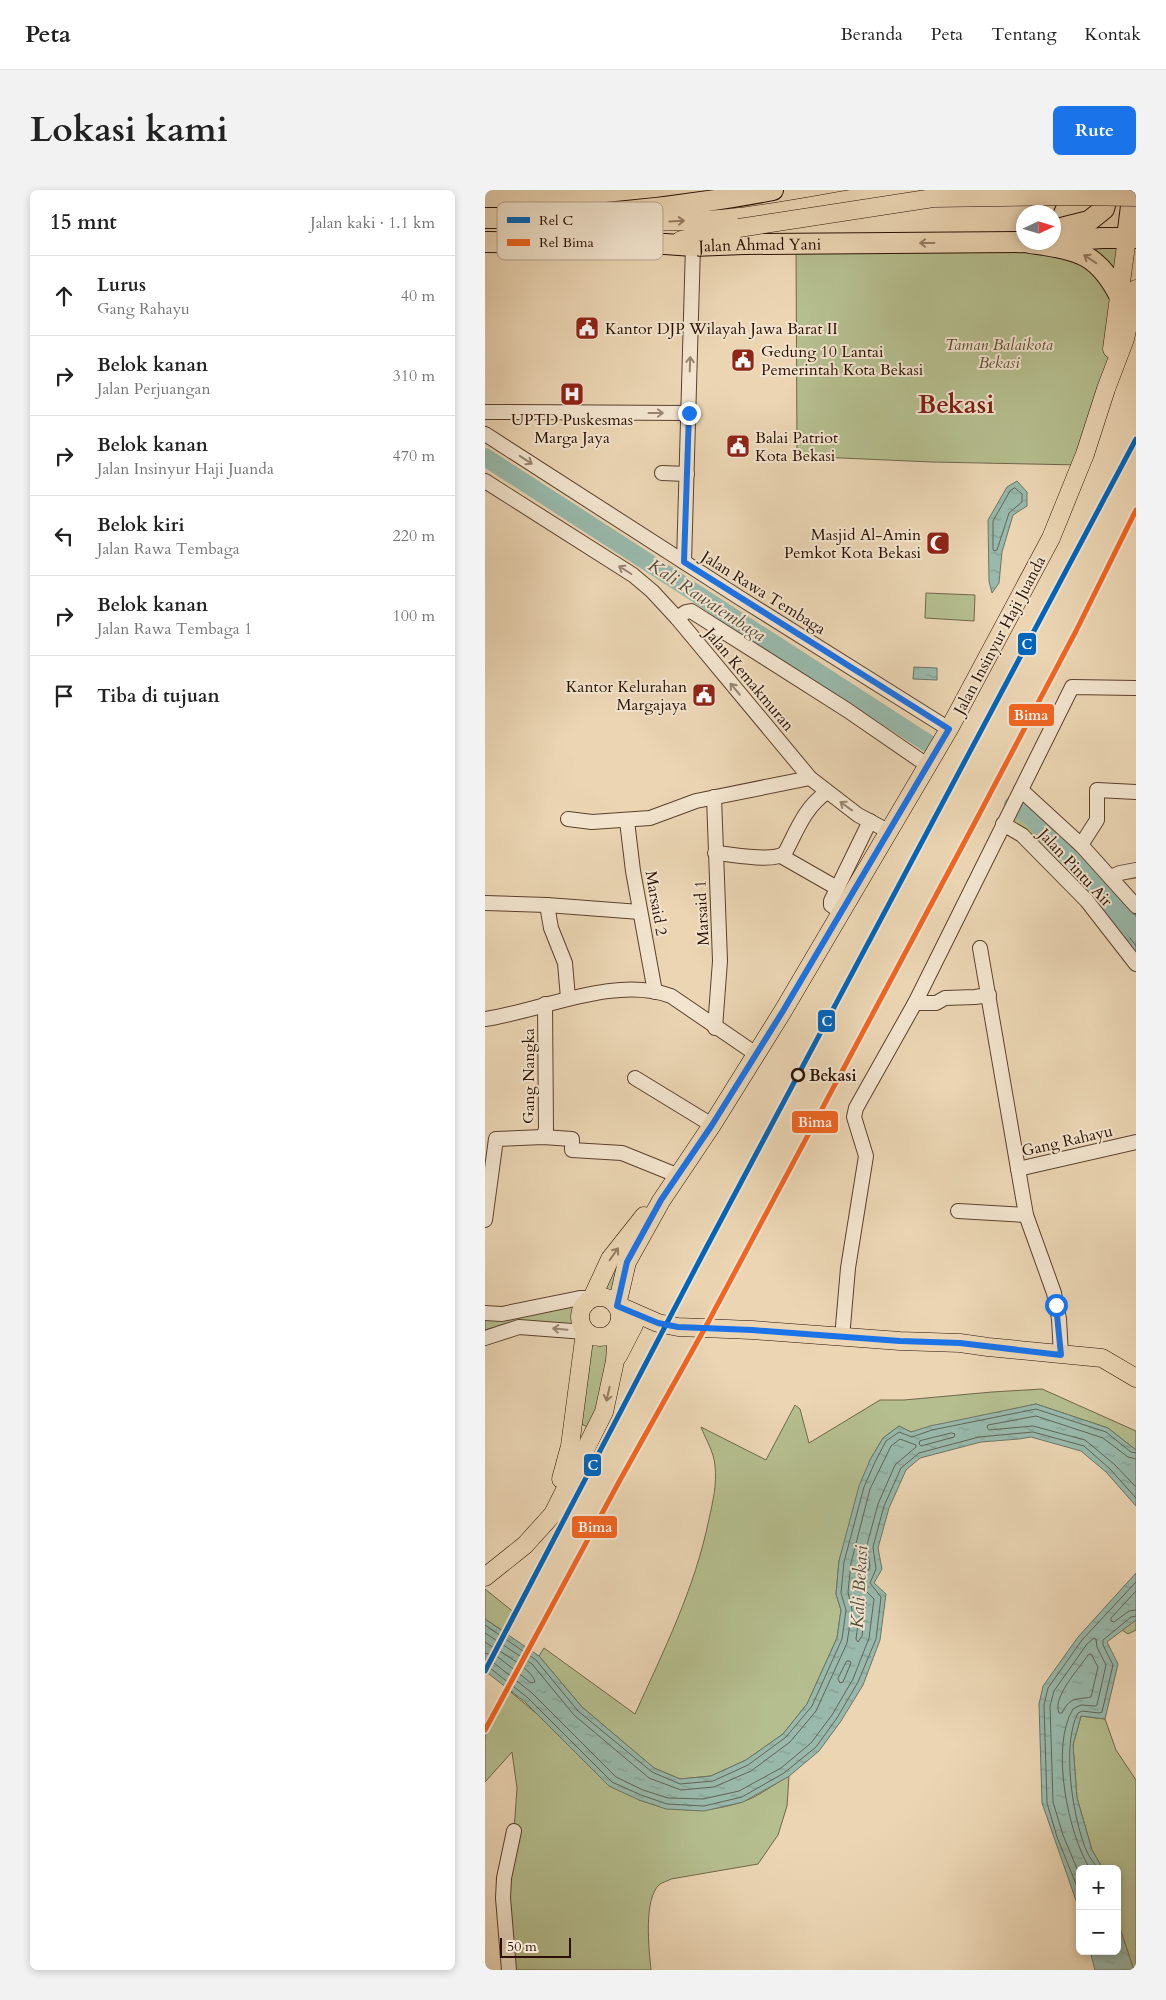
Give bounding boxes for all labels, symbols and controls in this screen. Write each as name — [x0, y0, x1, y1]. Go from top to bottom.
text: Peta — [25, 18, 71, 51]
text: Beranda — [841, 22, 903, 47]
text: Peta — [931, 22, 963, 47]
text: Tentang — [991, 22, 1057, 47]
text: Kontak — [1085, 22, 1141, 47]
text: Lokasi kami — [30, 106, 228, 154]
button: Rute — [1053, 106, 1136, 155]
legend — [497, 202, 663, 260]
north arrow — [1016, 205, 1061, 250]
text: 15 mnt — [50, 208, 117, 237]
text: Rel C — [539, 211, 573, 230]
text: Jalan kaki · 1.1 km — [310, 212, 435, 234]
one-way arrow — [669, 216, 685, 225]
text: Rel Bima — [539, 233, 594, 252]
street label: Jalan Ahmad Yani — [696, 233, 822, 258]
one-way arrow — [919, 238, 935, 248]
one-way arrow — [1083, 254, 1097, 264]
text: Lurus — [97, 272, 146, 298]
icon: ahead — [50, 282, 78, 310]
text: 40 m — [401, 285, 435, 307]
text: Gang Rahayu — [97, 298, 190, 320]
public building icon: Kantor DJP Wilayah Jawa Barat II — [574, 315, 600, 341]
place label: Kantor DJP Wilayah Jawa Barat II — [605, 318, 838, 340]
park label: Taman Balaikota Bekasi — [945, 334, 1053, 374]
place label: Gedung 10 Lantai Pemerintah Kota Bekasi — [761, 341, 924, 381]
public building icon: Gedung 10 Lantai Pemerintah Kota Bekasi — [730, 347, 756, 373]
text: Belok kanan — [97, 352, 208, 378]
one-way arrow — [685, 357, 695, 373]
icon: right — [50, 362, 78, 390]
text: 310 m — [393, 365, 435, 387]
text: Jalan Perjuangan — [97, 378, 211, 400]
hospital icon: UPTD Puskesmas Marga Jaya — [559, 381, 585, 407]
district label: Bekasi — [917, 387, 995, 422]
route end — [678, 402, 701, 425]
one-way arrow — [648, 408, 664, 418]
place label: UPTD Puskesmas Marga Jaya — [511, 409, 633, 449]
place label: Balai Patriot Kota Bekasi — [755, 427, 838, 467]
text: Belok kanan — [97, 432, 208, 458]
public building icon: Balai Patriot Kota Bekasi — [725, 433, 751, 459]
icon: right — [50, 442, 78, 470]
text: 470 m — [393, 445, 435, 467]
one-way arrow — [519, 455, 533, 466]
text: Jalan Insinyur Haji Juanda — [97, 458, 274, 480]
text: Belok kiri — [97, 512, 184, 538]
icon: left — [50, 522, 78, 550]
place label: Masjid Al-Amin Pemkot Kota Bekasi — [784, 524, 922, 564]
text: 220 m — [393, 525, 435, 547]
mosque icon: Masjid Al-Amin Pemkot Kota Bekasi — [925, 530, 951, 556]
text: Jalan Rawa Tembaga — [97, 538, 240, 560]
street label: Jalan Rawa Tembaga — [695, 545, 830, 640]
street label: Jalan Insinyur Haji Juanda — [948, 552, 1051, 720]
water label: Kali Rawatembaga — [643, 553, 770, 648]
one-way arrow — [619, 565, 633, 575]
text: Belok kanan — [97, 592, 208, 618]
icon: right — [50, 602, 78, 630]
text: 100 m — [393, 605, 435, 627]
text: Jalan Rawa Tembaga 1 — [97, 618, 252, 640]
street label: Jalan Kemakmuran — [698, 622, 799, 736]
line badge: C — [1017, 632, 1037, 656]
text: C — [1022, 635, 1033, 654]
place label: Kantor Kelurahan Margajaya — [566, 676, 687, 716]
icon: arrive — [50, 682, 78, 710]
public building icon: Kantor Kelurahan Margajaya — [691, 682, 717, 708]
text: Tiba di tujuan — [97, 683, 220, 709]
one-way arrow — [730, 683, 741, 696]
line badge: Bima — [1008, 703, 1055, 727]
text: Bima — [1014, 706, 1048, 725]
one-way arrow — [840, 801, 853, 812]
street label: Jalan Pintu Air — [1032, 822, 1117, 912]
street label: Marsaid 2 — [639, 869, 673, 937]
street label: Marsaid 1 — [689, 880, 715, 946]
line badge: C — [817, 1009, 836, 1033]
text: C — [822, 1012, 833, 1031]
street label: Gang Nangka — [518, 1028, 540, 1124]
place label: Bekasi — [809, 1065, 857, 1087]
marker: Bekasi — [791, 1068, 805, 1082]
line badge: Bima — [791, 1110, 839, 1134]
text: Bima — [798, 1113, 832, 1132]
street label: Gang Rahayu — [1020, 1120, 1115, 1162]
one-way arrow — [609, 1248, 619, 1262]
route start — [1045, 1294, 1068, 1317]
one-way arrow — [552, 1325, 568, 1334]
one-way arrow — [603, 1386, 612, 1402]
line badge: C — [583, 1453, 602, 1477]
text: C — [588, 1456, 599, 1475]
line badge: Bima — [571, 1515, 618, 1539]
text: Bima — [578, 1518, 612, 1537]
water label: Kali Bekasi — [845, 1544, 874, 1629]
map controls — [1076, 1865, 1121, 1955]
button: + — [1076, 1865, 1121, 1910]
button: − — [1076, 1910, 1121, 1955]
scale bar — [500, 1935, 571, 1958]
text: 50 m — [507, 1937, 537, 1956]

